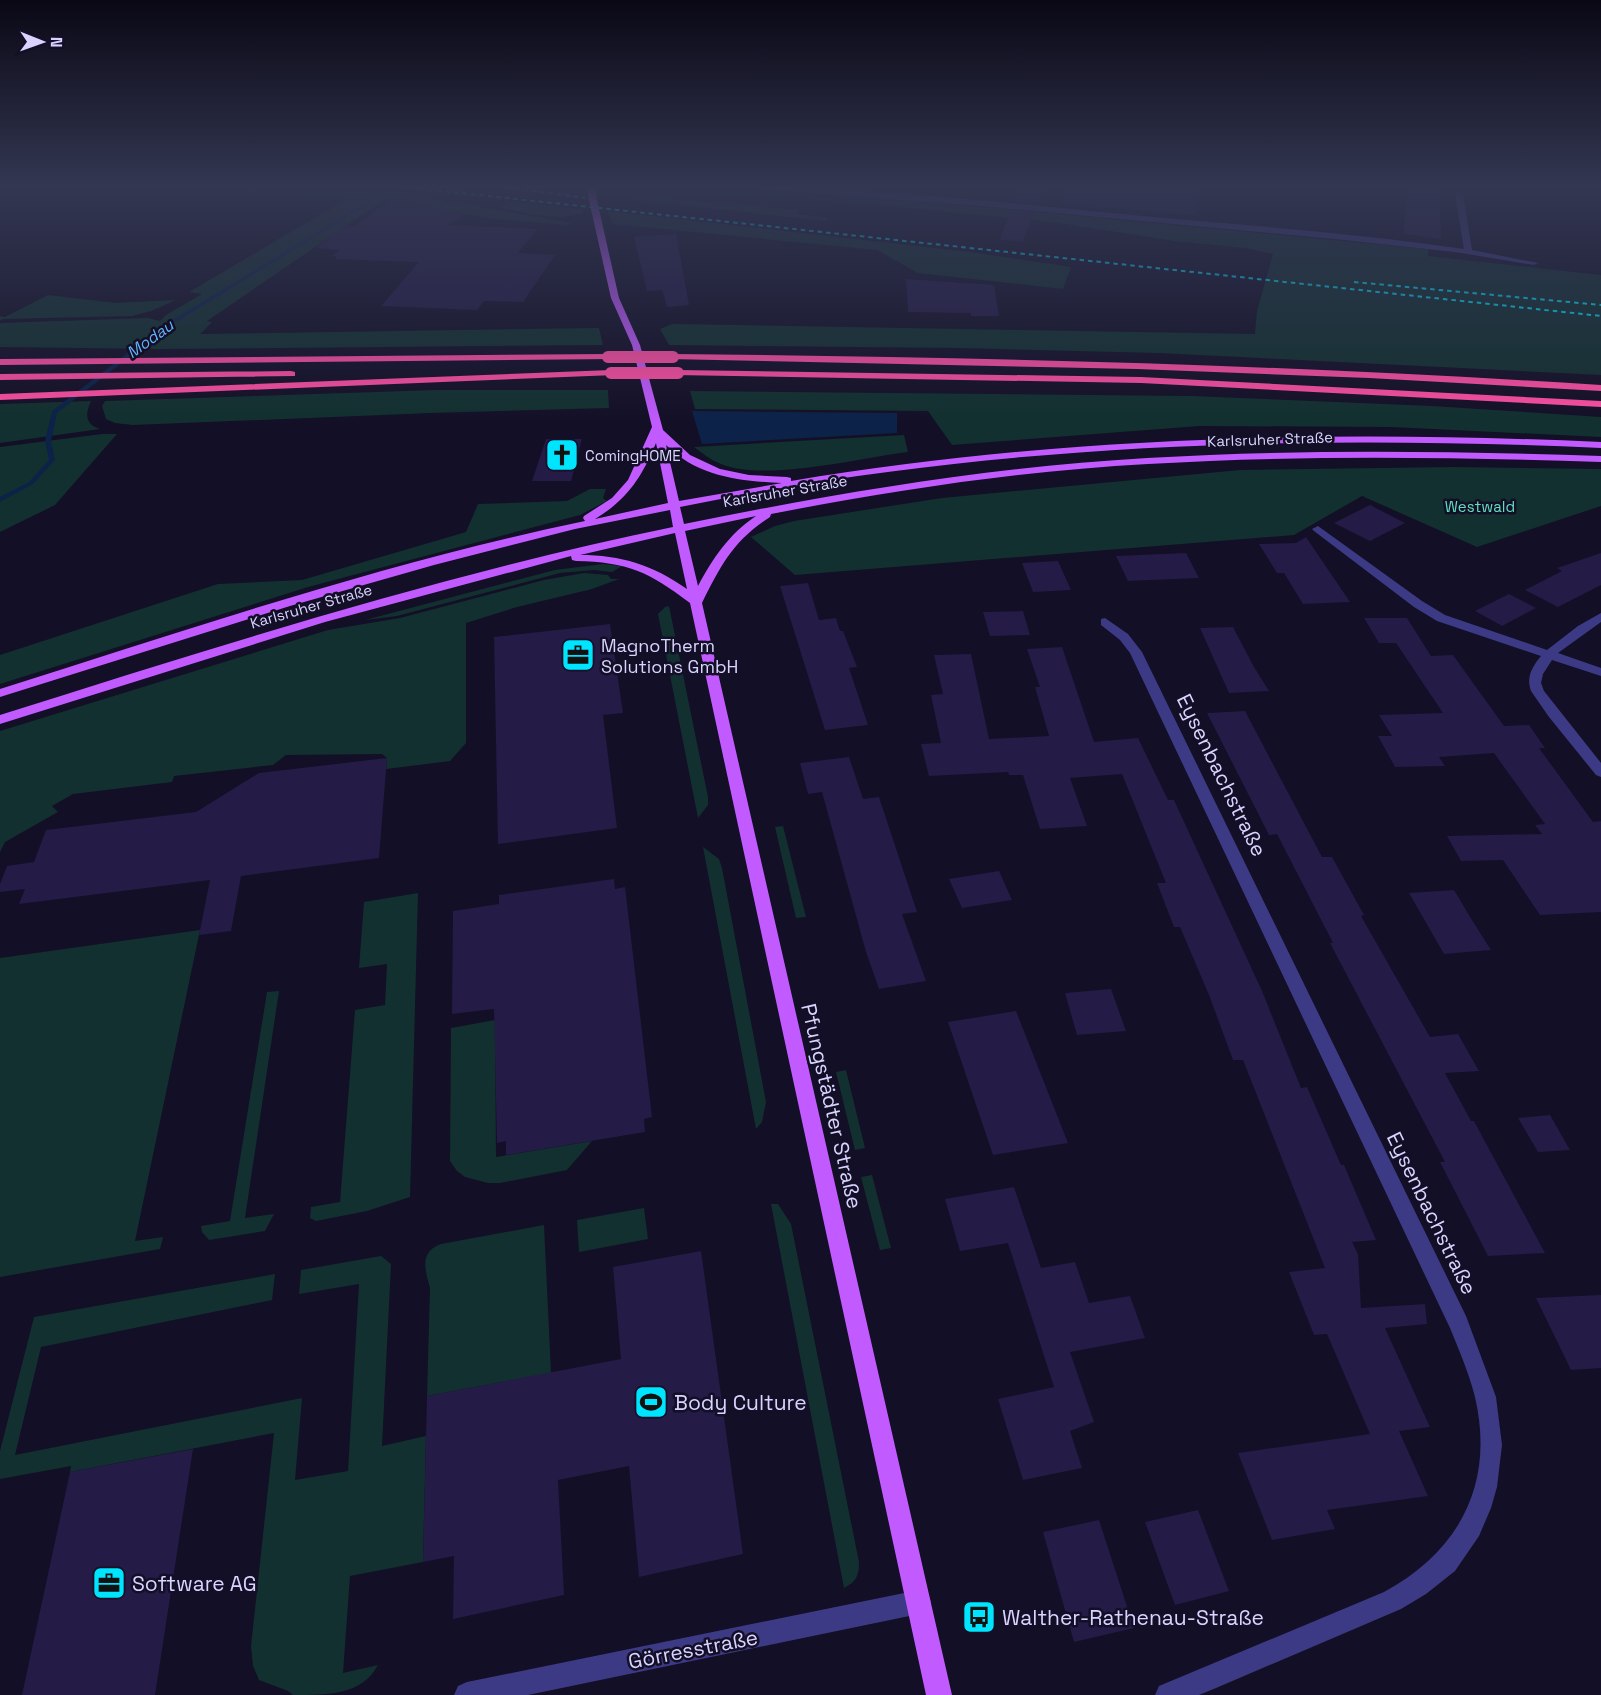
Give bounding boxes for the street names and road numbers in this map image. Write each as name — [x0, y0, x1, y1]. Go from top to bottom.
street label: Karlsruher Straße — [1207, 427, 1333, 451]
street label: Karlsruher Straße — [721, 471, 849, 511]
street label: Karlsruher Straße — [248, 579, 374, 632]
street label: Eysenbachstraße — [1171, 689, 1273, 861]
street label: Pfungstädter Straße — [795, 1001, 869, 1211]
street label: Eysenbachstraße — [1381, 1127, 1483, 1299]
street label: Görresstraße — [626, 1623, 760, 1675]

